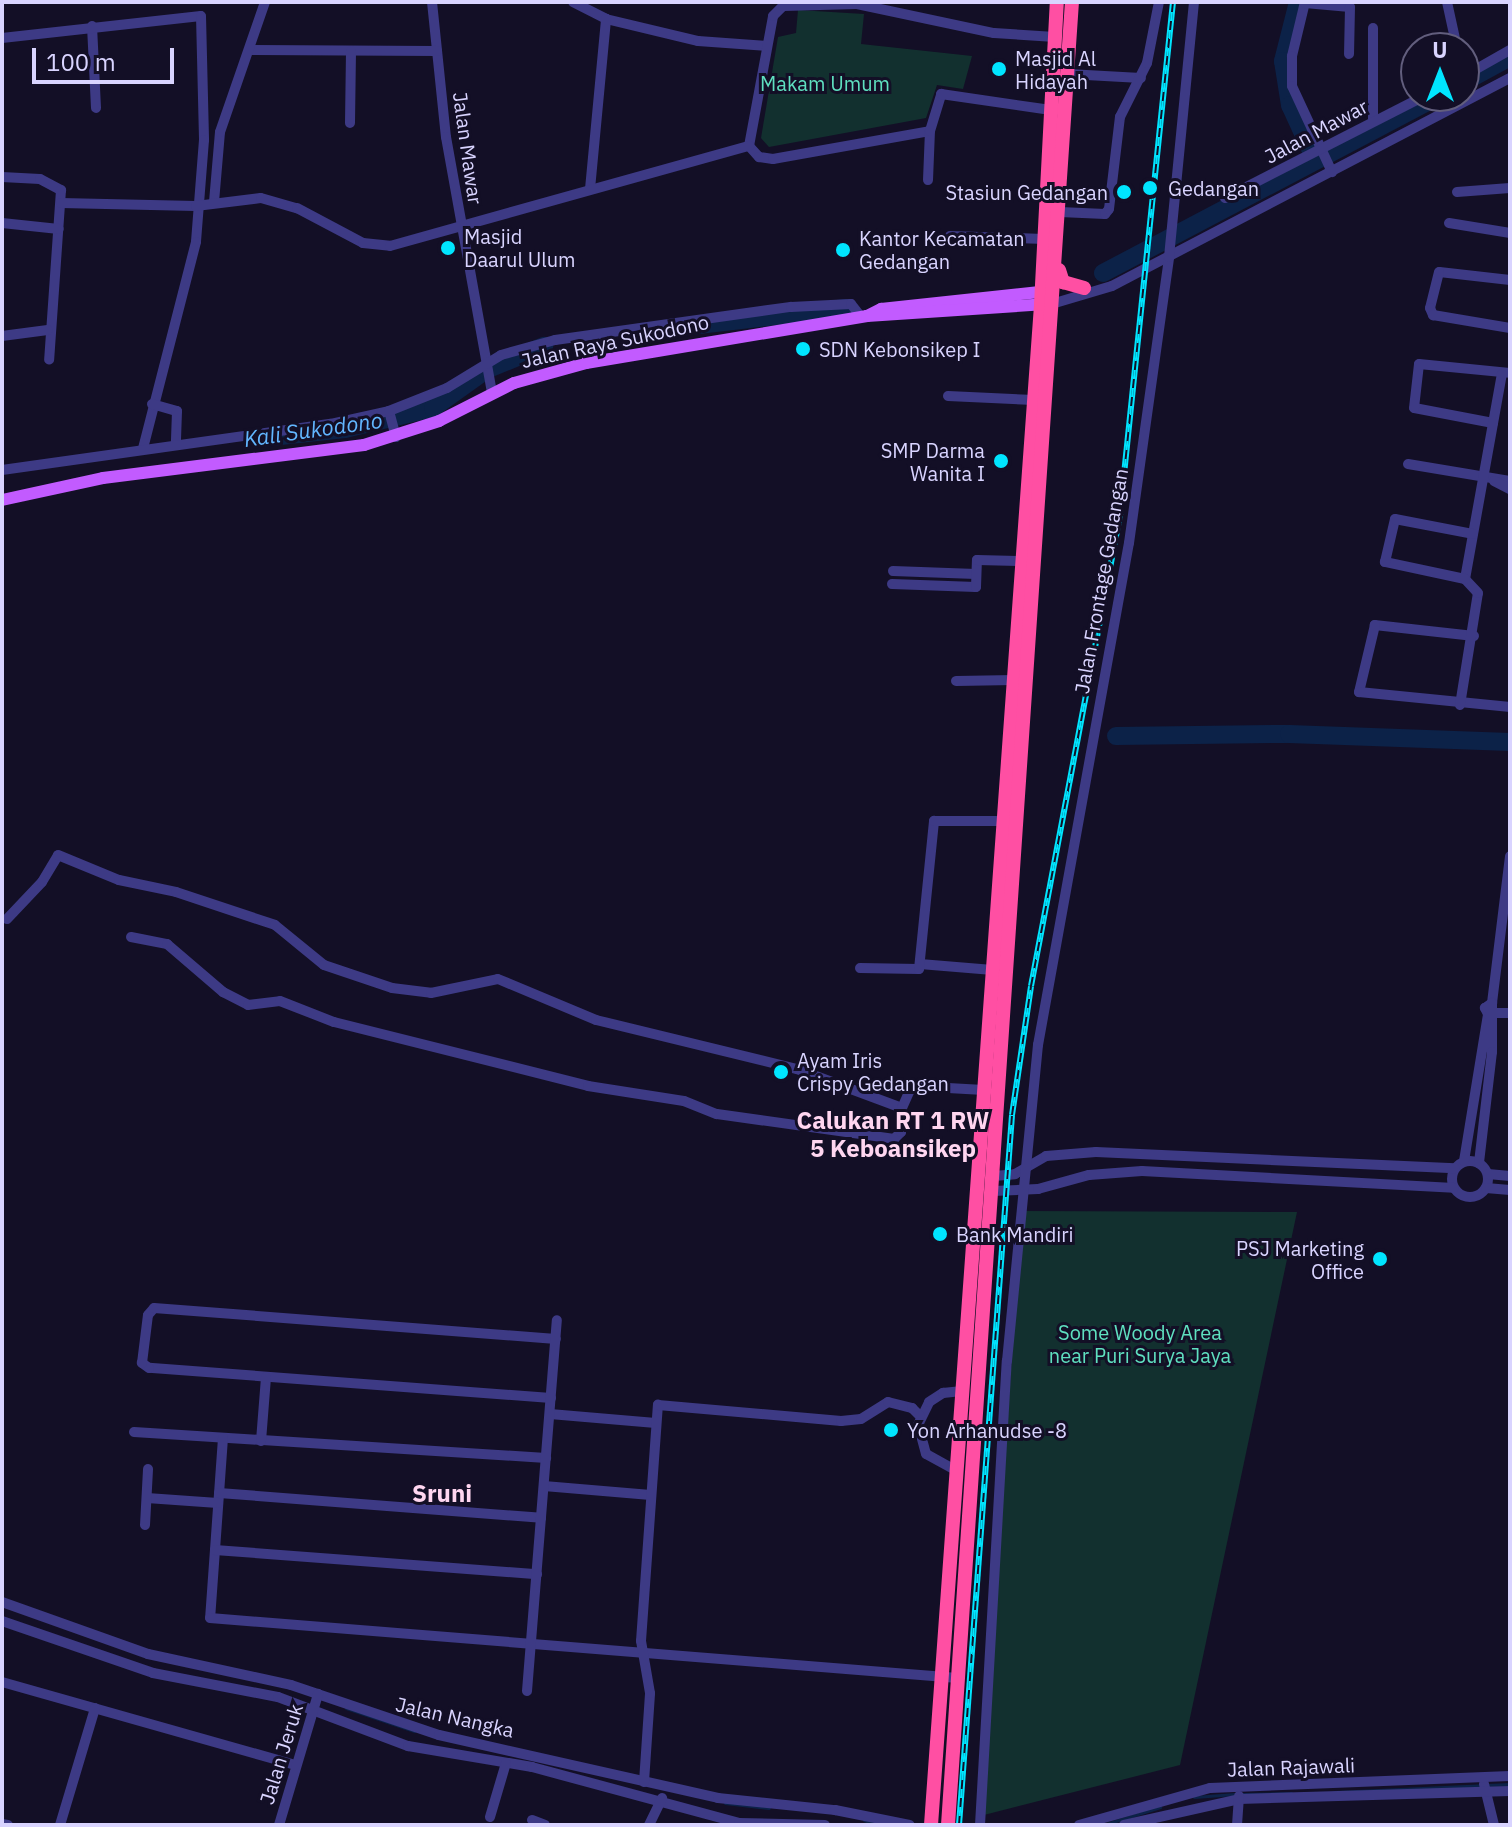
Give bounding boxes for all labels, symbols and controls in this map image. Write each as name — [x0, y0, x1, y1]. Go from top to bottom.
scale bar — [36, 32, 178, 82]
north arrow — [1400, 32, 1480, 112]
text: U — [1432, 35, 1448, 64]
text: 100 m — [46, 46, 116, 78]
place label: Masjid Al Hidayah — [1015, 46, 1096, 93]
marker: Masjid Al Hidayah — [990, 60, 1008, 78]
park label: Makam Umum — [760, 71, 890, 95]
street label: Jalan Mawar — [448, 90, 488, 206]
street label: Jalan Mawar — [1260, 94, 1372, 168]
place label: Gedangan — [1168, 176, 1259, 200]
marker: Gedangan — [1139, 177, 1161, 199]
place label: Stasiun Gedangan — [945, 180, 1108, 204]
marker: Stasiun Gedangan — [1115, 183, 1133, 201]
place label: Masjid Daarul Ulum — [464, 224, 575, 271]
place label: Kantor Kecamatan Gedangan — [859, 226, 1025, 273]
marker: Masjid Daarul Ulum — [439, 239, 457, 257]
marker: Kantor Kecamatan Gedangan — [834, 241, 852, 259]
street label: Jalan Raya Sukodono — [519, 309, 711, 373]
place label: SDN Kebonsikep I — [819, 337, 980, 361]
marker: SDN Kebonsikep I — [794, 340, 812, 358]
water label: Kali Sukodono — [242, 406, 384, 452]
place label: SMP Darma Wanita I — [881, 438, 985, 485]
marker: SMP Darma Wanita I — [992, 452, 1010, 470]
street label: Jalan Frontage Gedangan — [1069, 466, 1133, 696]
place label: Ayam Iris Crispy Gedangan — [797, 1048, 949, 1095]
marker: Ayam Iris Crispy Gedangan — [772, 1063, 790, 1081]
district label: Calukan RT 1 RW 5 Keboansikep — [797, 1107, 989, 1163]
place label: Bank Mandiri — [956, 1222, 1074, 1246]
marker: Bank Mandiri — [931, 1225, 949, 1243]
place label: PSJ Marketing Office — [1236, 1236, 1364, 1283]
marker: PSJ Marketing Office — [1371, 1250, 1389, 1268]
park label: Some Woody Area near Puri Surya Jaya — [1049, 1321, 1231, 1368]
place label: Yon Arhanudse -8 — [907, 1418, 1067, 1442]
marker: Yon Arhanudse -8 — [882, 1421, 900, 1439]
district label: Sruni — [412, 1480, 472, 1508]
street label: Jalan Nangka — [393, 1692, 517, 1742]
street label: Jalan Jeruk — [254, 1701, 308, 1807]
street label: Jalan Rajawali — [1226, 1753, 1356, 1781]

